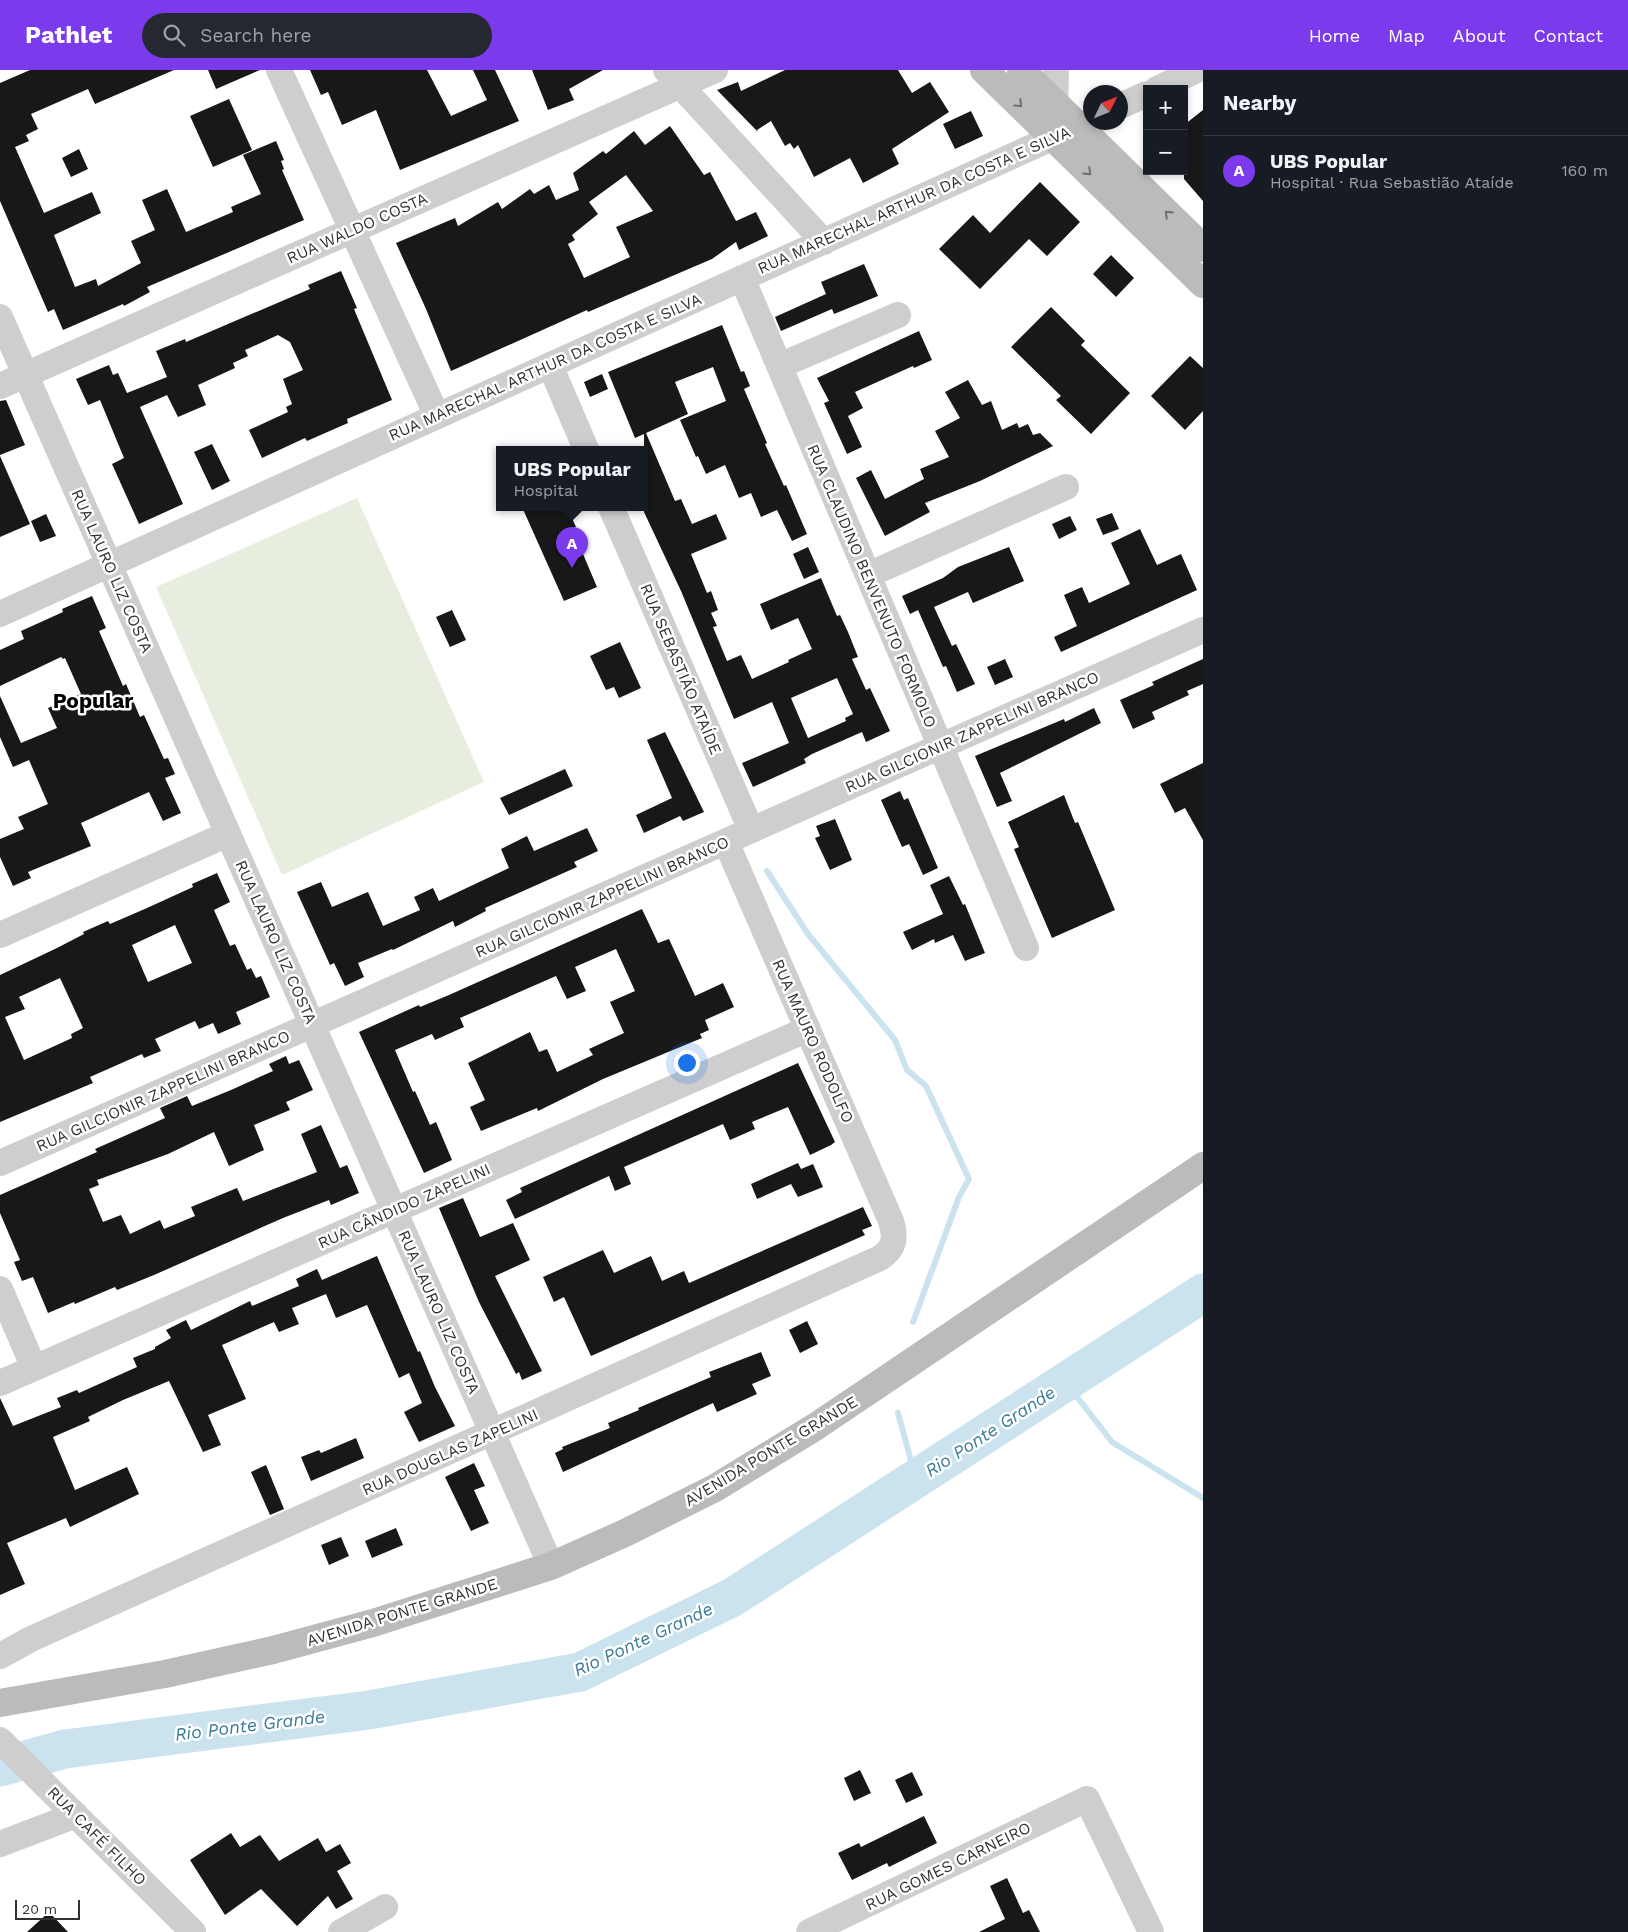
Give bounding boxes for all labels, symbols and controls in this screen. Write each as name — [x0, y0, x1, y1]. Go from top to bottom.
search box — [142, 13, 492, 58]
text: Pathlet — [25, 21, 112, 49]
icon: search — [160, 21, 188, 49]
text: Search here — [200, 24, 312, 47]
text: Home — [1309, 25, 1360, 46]
text: Map — [1388, 25, 1425, 46]
text: About — [1453, 25, 1505, 46]
text: Contact — [1533, 25, 1603, 46]
north arrow — [1083, 85, 1128, 130]
map controls — [1143, 85, 1188, 175]
button: + — [1143, 85, 1188, 130]
text: Nearby — [1223, 90, 1296, 115]
one-way arrow — [1013, 98, 1022, 107]
street label: RUA MARECHAL ARTHUR DA COSTA E SILVA — [755, 122, 1074, 278]
button: − — [1143, 130, 1188, 175]
text: UBS Popular — [1270, 150, 1387, 173]
text: A — [1234, 161, 1244, 180]
text: 160 m — [1561, 161, 1608, 180]
one-way arrow — [1082, 166, 1091, 175]
text: Hospital · Rua Sebastião Ataíde — [1270, 173, 1514, 192]
street label: RUA WALDO COSTA — [284, 188, 431, 268]
one-way arrow — [1165, 211, 1174, 220]
street label: RUA MARECHAL ARTHUR DA COSTA E SILVA — [386, 289, 705, 445]
street label: RUA CLAUDINO BENVENUTO FORMOLO — [803, 441, 941, 731]
popup — [496, 446, 648, 511]
text: UBS Popular — [513, 458, 631, 481]
text: Hospital — [513, 481, 578, 500]
street label: RUA LAURO LIZ COSTA — [67, 486, 157, 656]
pin: A — [556, 527, 588, 568]
street label: RUA SEBASTIÃO ATAÍDE — [636, 581, 726, 757]
street label: RUA GILCIONIR ZAPPELINI BRANCO — [842, 667, 1102, 797]
district label: Popular — [53, 688, 133, 713]
street label: RUA GILCIONIR ZAPPELINI BRANCO — [472, 832, 732, 962]
street label: RUA LAURO LIZ COSTA — [231, 857, 321, 1027]
street label: RUA MAURO RODOLFO — [768, 956, 858, 1126]
street label: RUA GILCIONIR ZAPPELINI BRANCO — [33, 1026, 293, 1156]
your location — [674, 1050, 700, 1076]
street label: RUA CÂNDIDO ZAPELINI — [315, 1159, 493, 1253]
street label: RUA LAURO LIZ COSTA — [394, 1227, 484, 1397]
water label: Rio Ponte Grande — [921, 1381, 1059, 1481]
street label: AVENIDA PONTE GRANDE — [681, 1392, 861, 1510]
street label: RUA DOUGLAS ZAPELINI — [359, 1405, 541, 1499]
street label: AVENIDA PONTE GRANDE — [304, 1574, 500, 1650]
water label: Rio Ponte Grande — [570, 1598, 716, 1680]
water label: Rio Ponte Grande — [174, 1705, 326, 1745]
street label: RUA CAFÉ FILHO — [44, 1783, 150, 1889]
street label: RUA GOMES CARNEIRO — [862, 1818, 1034, 1914]
scale bar — [15, 1897, 80, 1920]
text: 20 m — [22, 1901, 57, 1917]

